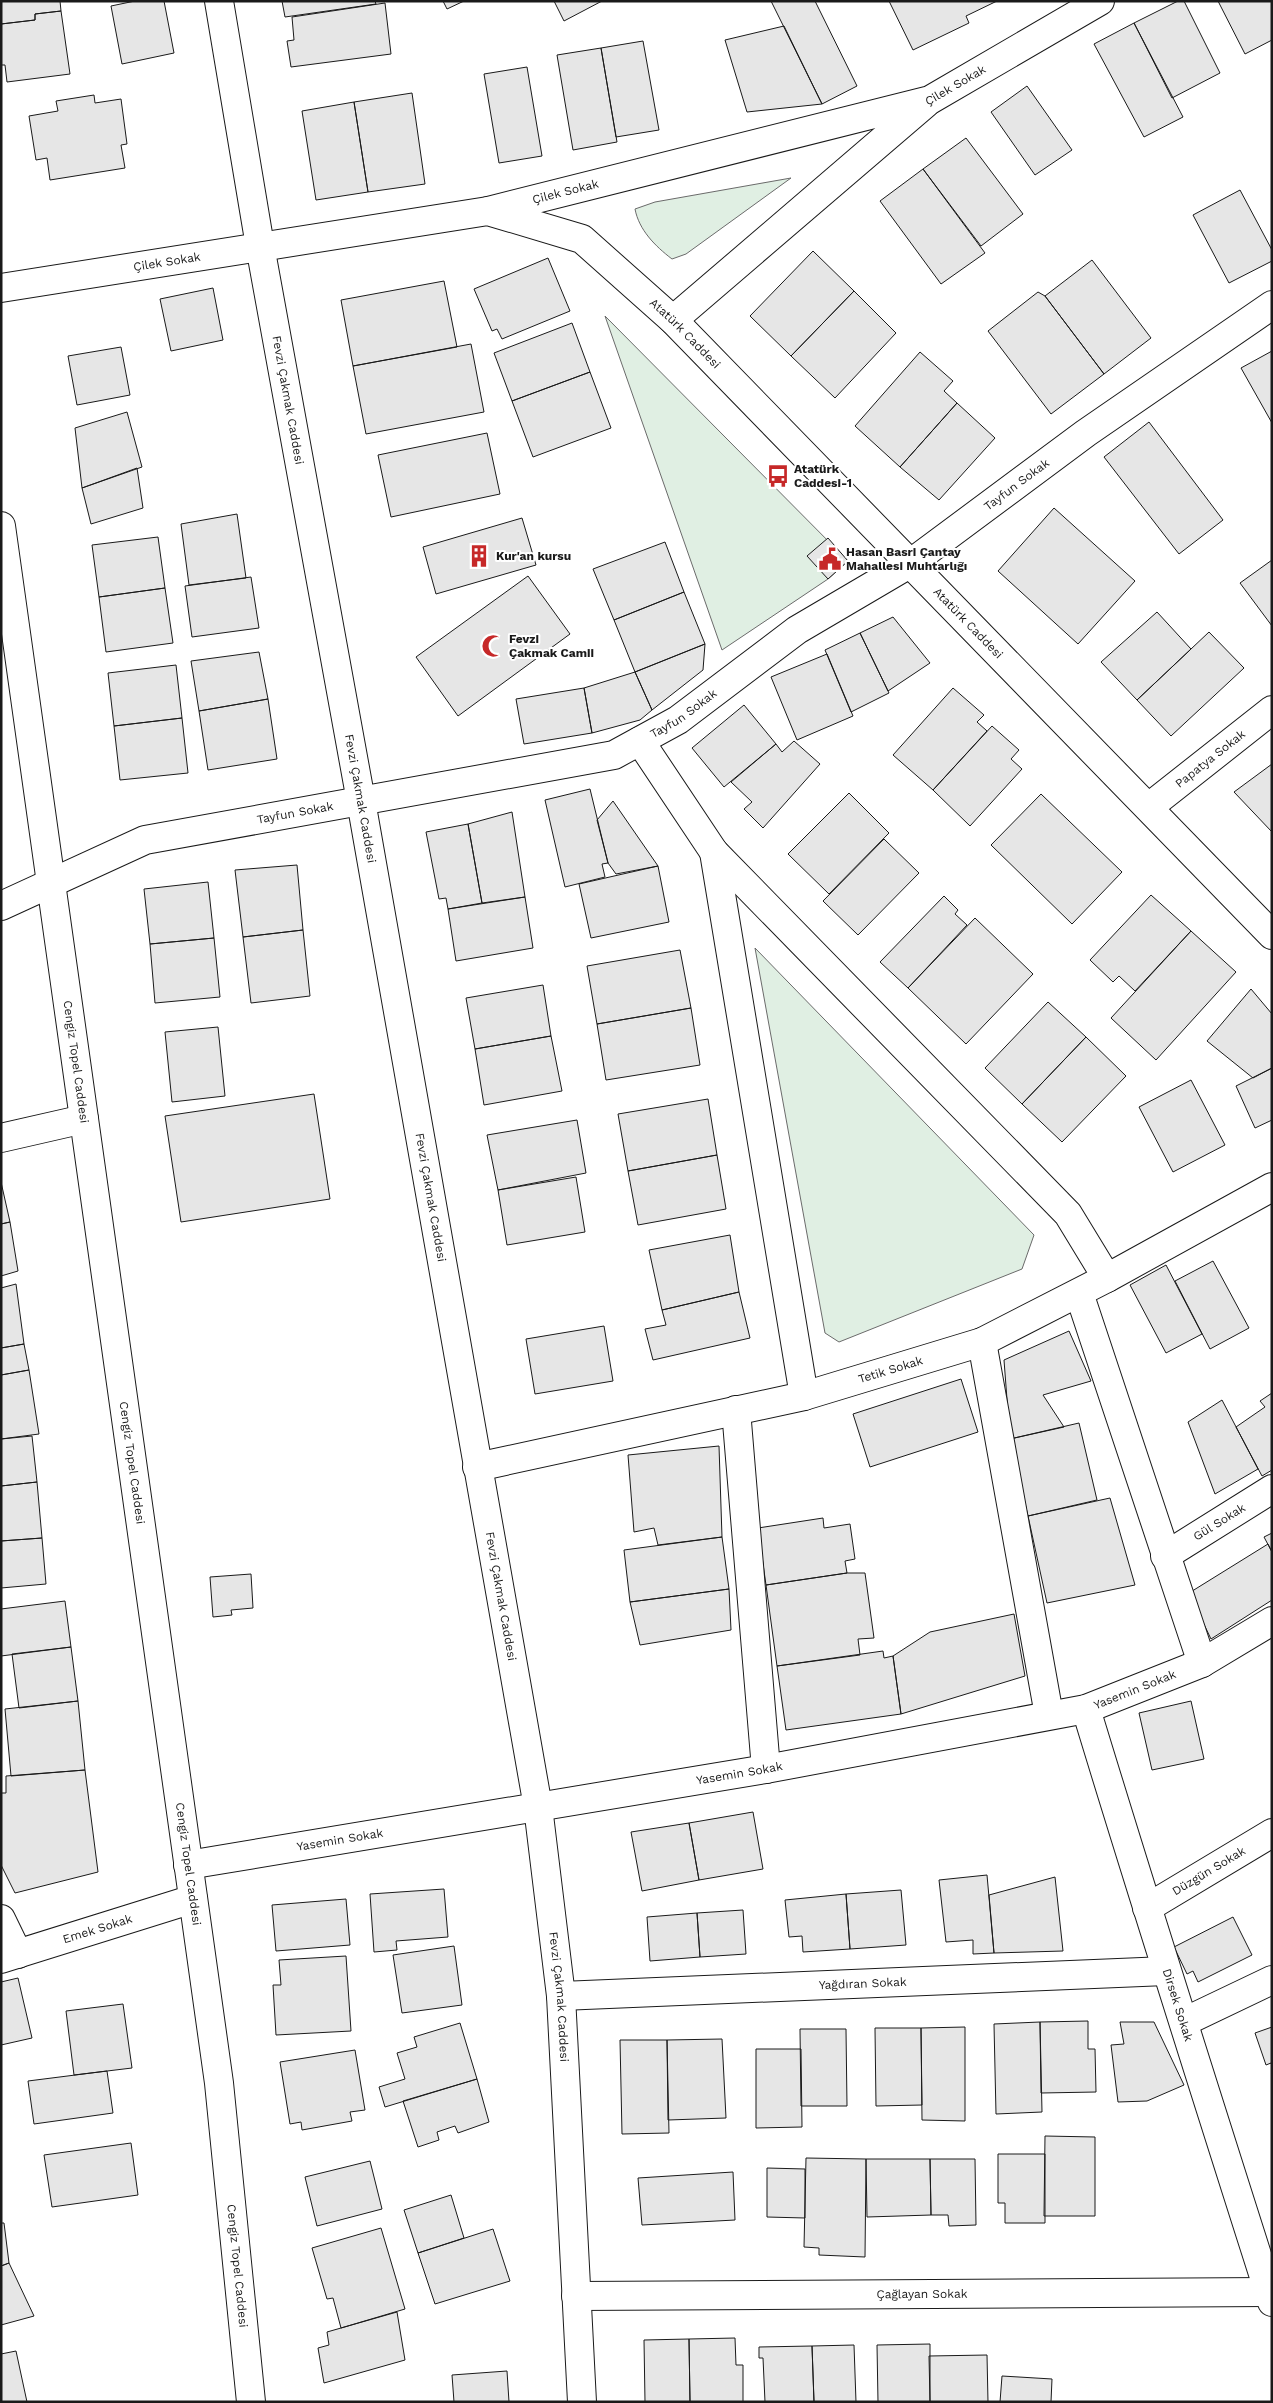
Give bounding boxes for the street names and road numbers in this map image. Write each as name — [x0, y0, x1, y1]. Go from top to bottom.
street label: Çilek Sokak — [924, 62, 988, 108]
street label: Çilek Sokak — [531, 176, 600, 207]
street label: Çilek Sokak — [132, 250, 202, 274]
street label: Atatürk Caddesi — [647, 296, 723, 371]
street label: Fevzi Çakmak Caddesi — [269, 335, 307, 466]
street label: Tayfun Sokak — [981, 456, 1052, 513]
street label: Atatürk Caddesi — [930, 585, 1006, 661]
street label: Tayfun Sokak — [648, 686, 720, 741]
street label: Papatya Sokak — [1172, 727, 1248, 791]
street label: Fevzi Çakmak Caddesi — [342, 733, 379, 864]
street label: Tayfun Sokak — [256, 799, 335, 827]
street label: Cengiz Topel Caddesi — [60, 999, 92, 1124]
street label: Fevzi Çakmak Caddesi — [413, 1132, 449, 1263]
street label: Tetik Sokak — [857, 1353, 925, 1386]
street label: Cengiz Topel Caddesi — [117, 1401, 148, 1525]
street label: Gül Sokak — [1191, 1500, 1248, 1544]
street label: Fevzi Çakmak Caddesi — [483, 1531, 519, 1662]
street label: Yasemin Sokak — [1092, 1667, 1178, 1712]
street label: Yasemin Sokak — [695, 1759, 784, 1787]
street label: Cengiz Topel Caddesi — [173, 1802, 204, 1926]
street label: Yasemin Sokak — [296, 1826, 384, 1854]
street label: Düzgün Sokak — [1170, 1844, 1248, 1898]
street label: Emek Sokak — [61, 1911, 134, 1946]
street label: Fevzi Çakmak Caddesi — [546, 1931, 571, 2062]
street label: Dirsek Sokak — [1160, 1967, 1196, 2043]
street label: Yağdıran Sokak — [818, 1975, 907, 1992]
street label: Cengiz Topel Caddesi — [224, 2204, 250, 2328]
street label: Çağlayan Sokak — [876, 2287, 968, 2301]

